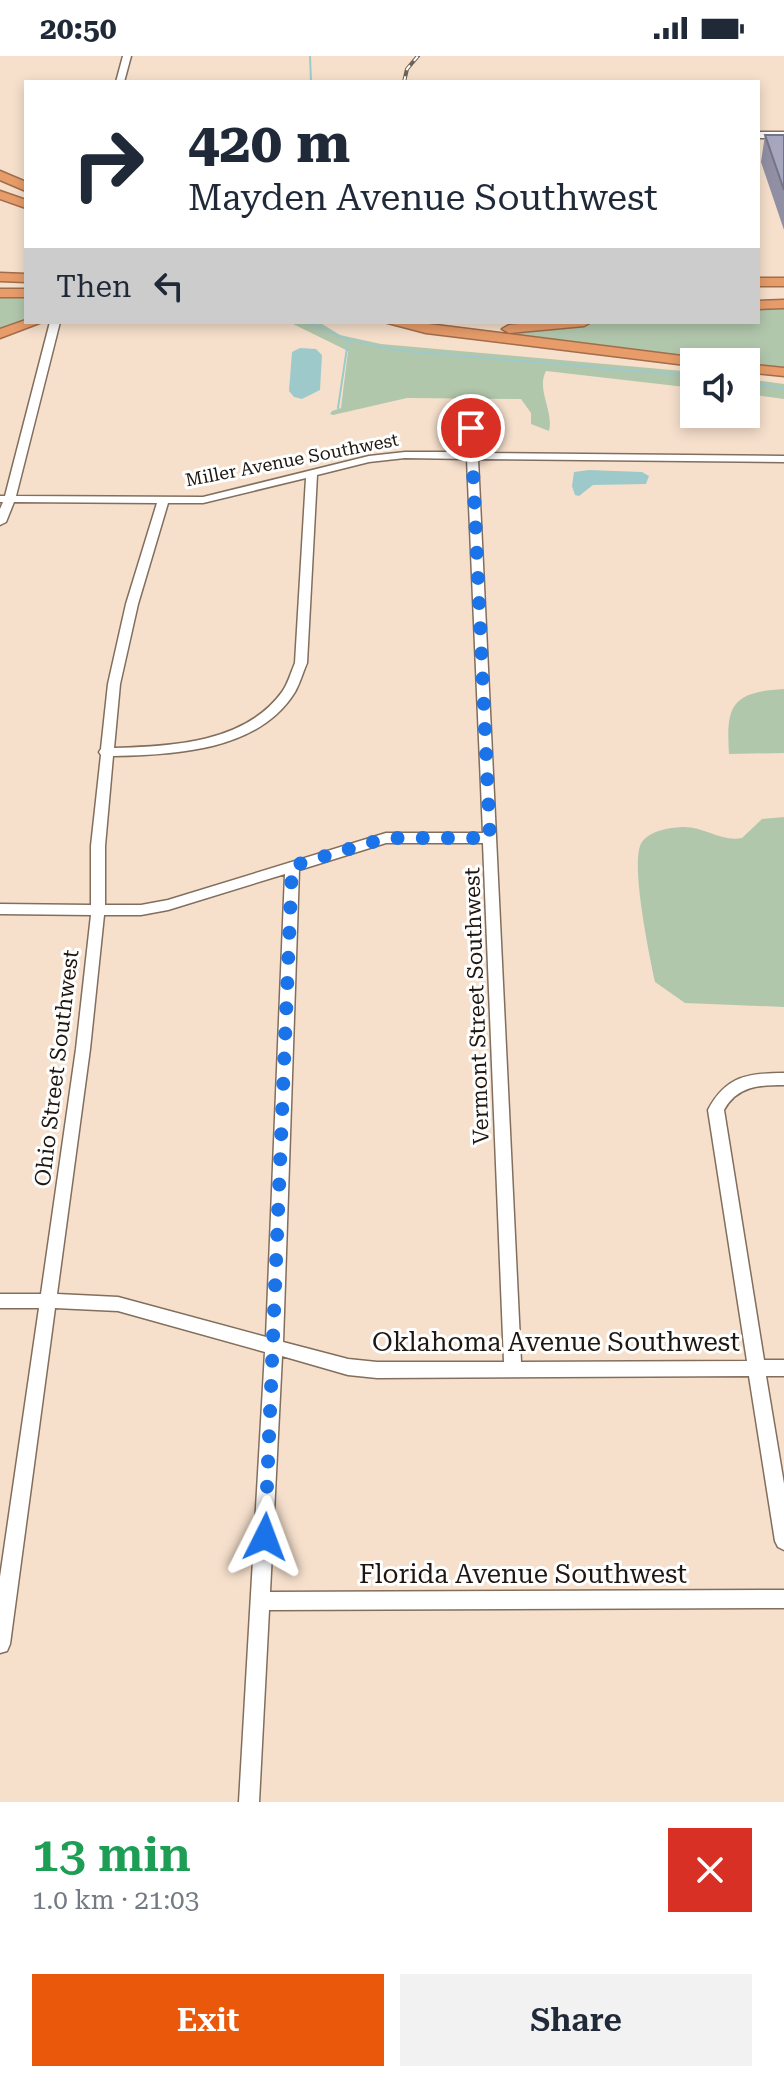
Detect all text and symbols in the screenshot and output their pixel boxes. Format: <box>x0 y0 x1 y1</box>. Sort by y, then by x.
text: 20:50 <box>40 11 117 46</box>
text: 420 m <box>188 110 350 176</box>
icon: right <box>56 112 160 216</box>
text: Mayden Avenue Southwest <box>188 177 658 219</box>
icon: left <box>147 264 191 308</box>
text: Then <box>56 269 131 304</box>
map controls <box>680 348 760 428</box>
button: sound <box>680 348 760 428</box>
pin <box>437 394 505 462</box>
icon: arrive <box>449 406 493 450</box>
street label: Miller Avenue Southwest <box>184 428 400 490</box>
street label: Vermont Street Southwest <box>459 867 494 1145</box>
street label: Ohio Street Southwest <box>30 948 83 1188</box>
street label: Oklahoma Avenue Southwest <box>372 1327 740 1357</box>
position arrow <box>223 1495 307 1579</box>
street label: Florida Avenue Southwest <box>359 1559 687 1589</box>
text: 13 min <box>32 1827 191 1883</box>
button: close <box>668 1828 752 1912</box>
text: 1.0 km · 21:03 <box>32 1885 199 1915</box>
button: Exit <box>32 1974 384 2066</box>
button: Share <box>400 1974 752 2066</box>

